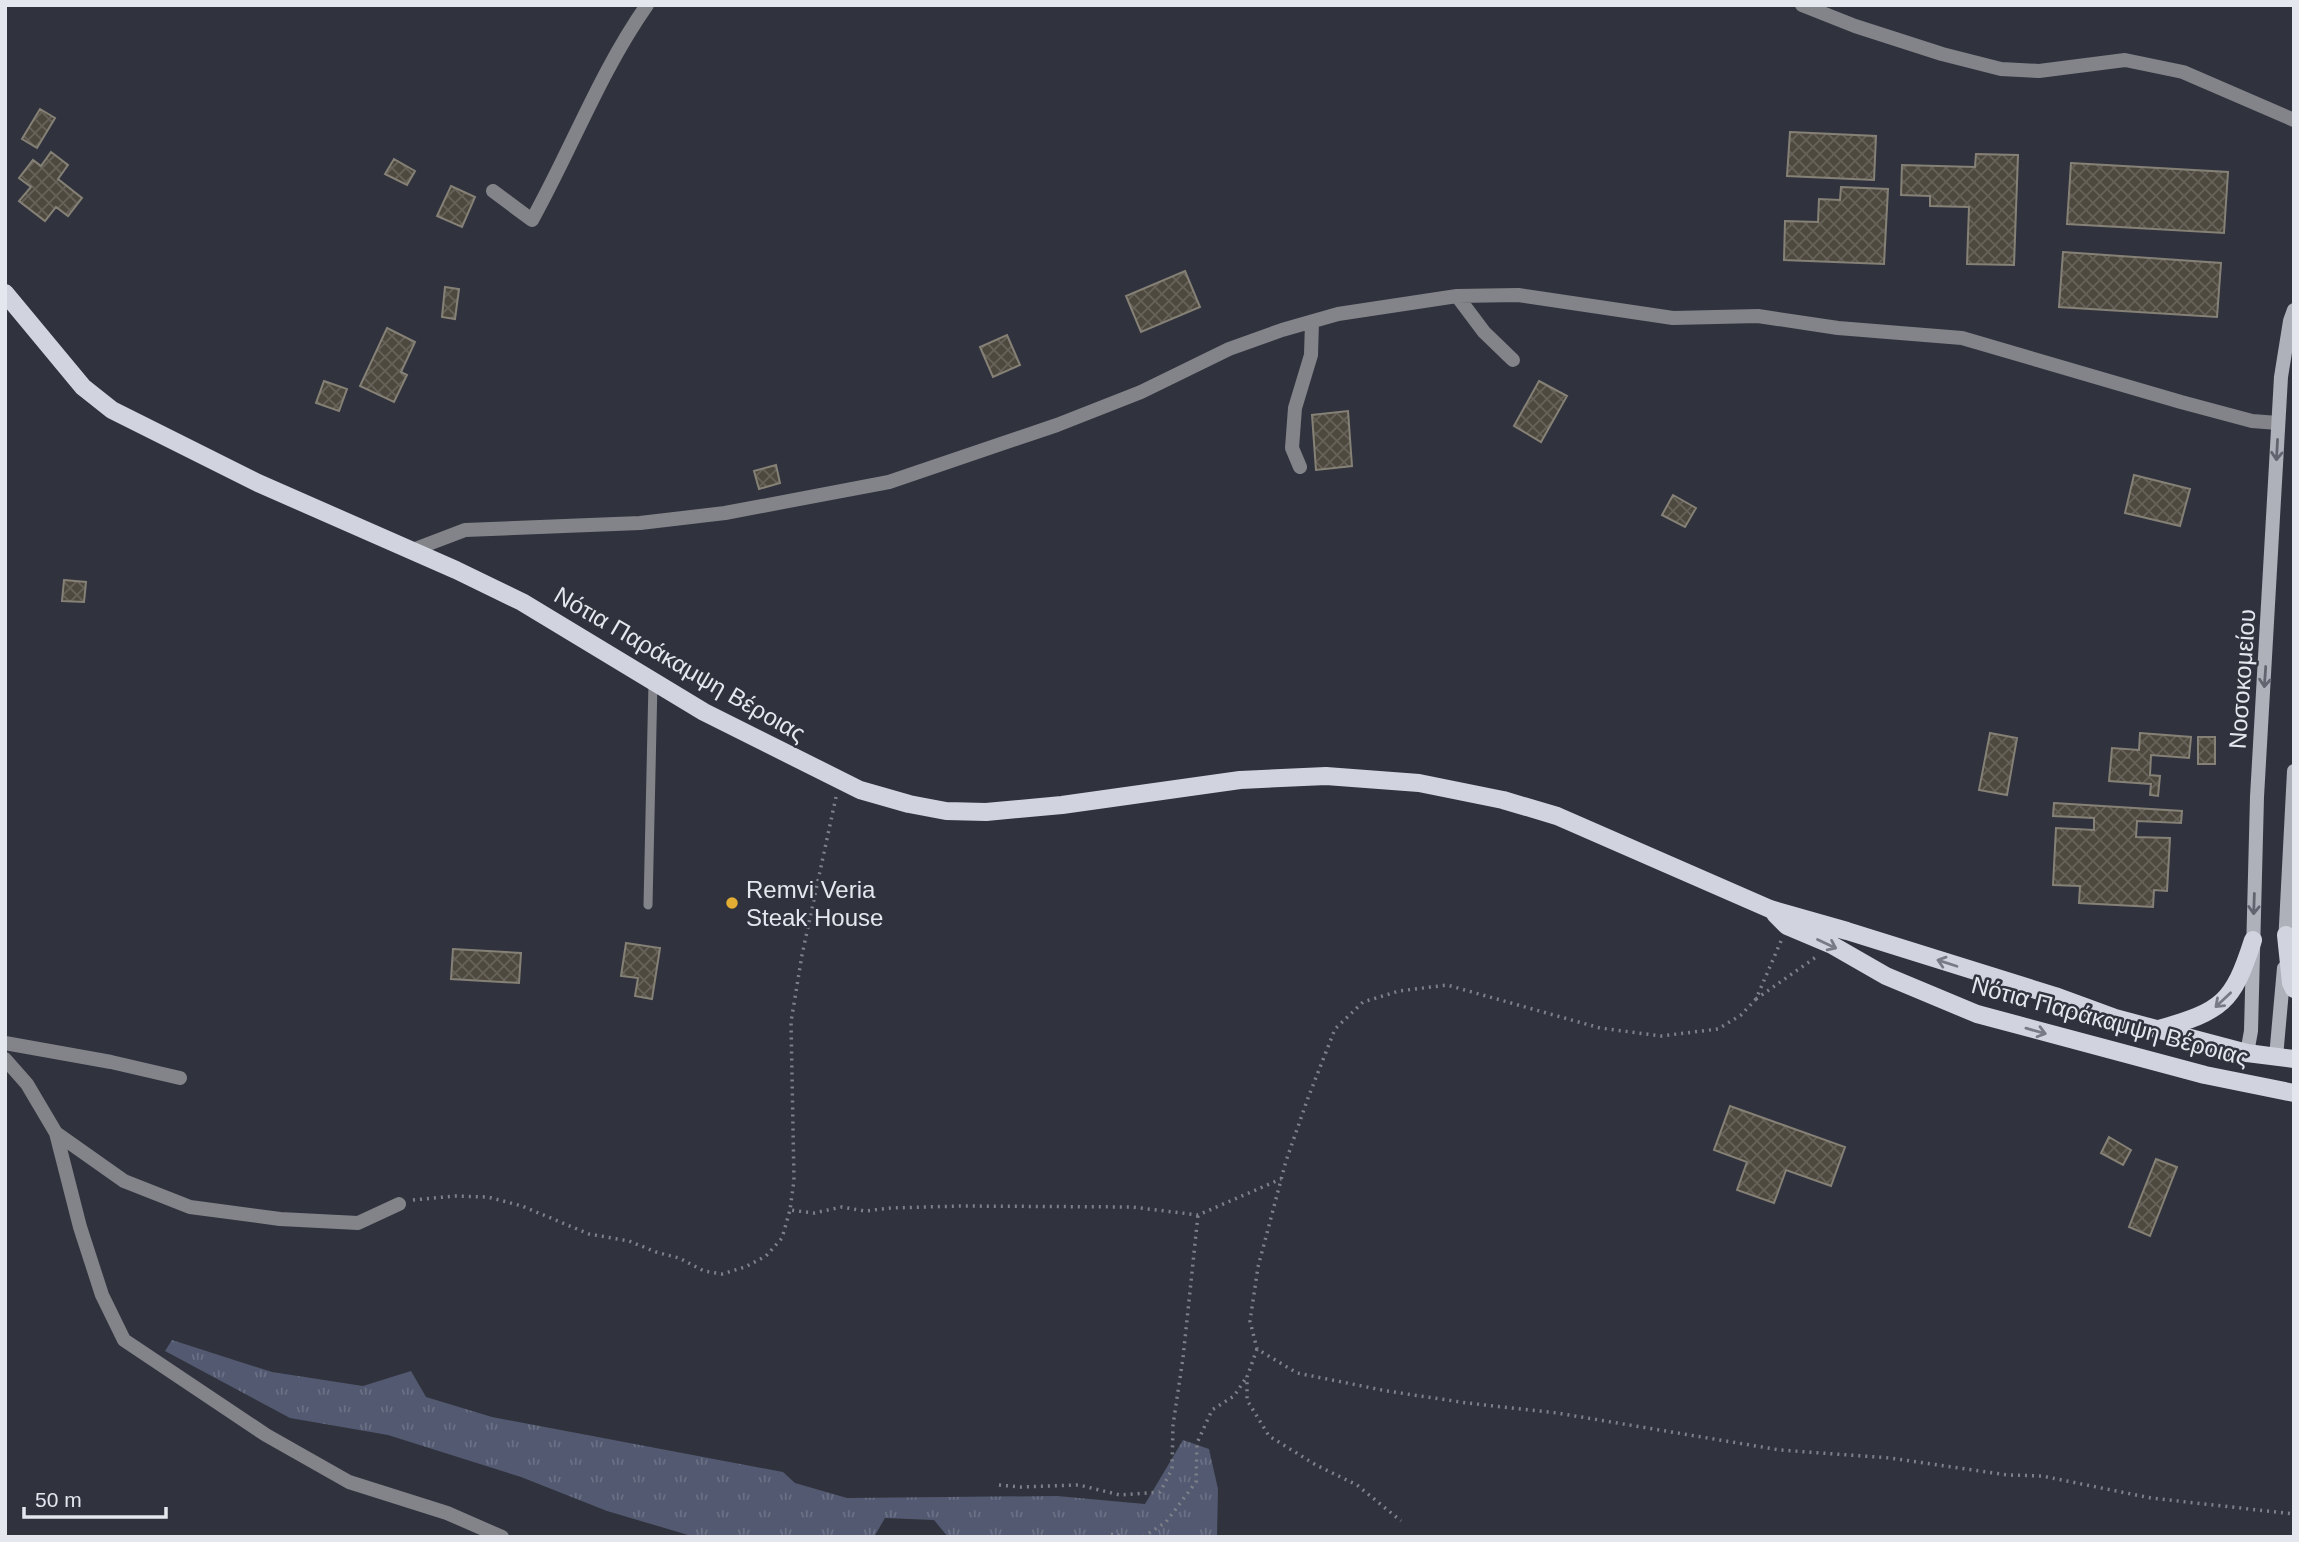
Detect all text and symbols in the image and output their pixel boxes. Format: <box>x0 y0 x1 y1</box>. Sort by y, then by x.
one-way arrow <box>2270 438 2283 461</box>
street label: Νότια Παράκαμψη Βέροιας <box>550 581 810 747</box>
street label: Νοσοκομείου <box>2224 608 2260 750</box>
one-way arrow <box>2258 665 2271 688</box>
place label: Remvi Veria Steak House <box>746 876 883 931</box>
one-way arrow <box>2247 893 2260 916</box>
marker: Remvi Veria Steak House <box>724 895 740 911</box>
one-way arrow <box>1816 937 1837 951</box>
one-way arrow <box>1937 955 1959 968</box>
street label: Νότια Παράκαμψη Βέροιας <box>1969 971 2251 1071</box>
one-way arrow <box>2214 992 2232 1008</box>
one-way arrow <box>2025 1026 2047 1039</box>
scale bar <box>24 1476 166 1520</box>
text: 50 m <box>35 1488 82 1511</box>

